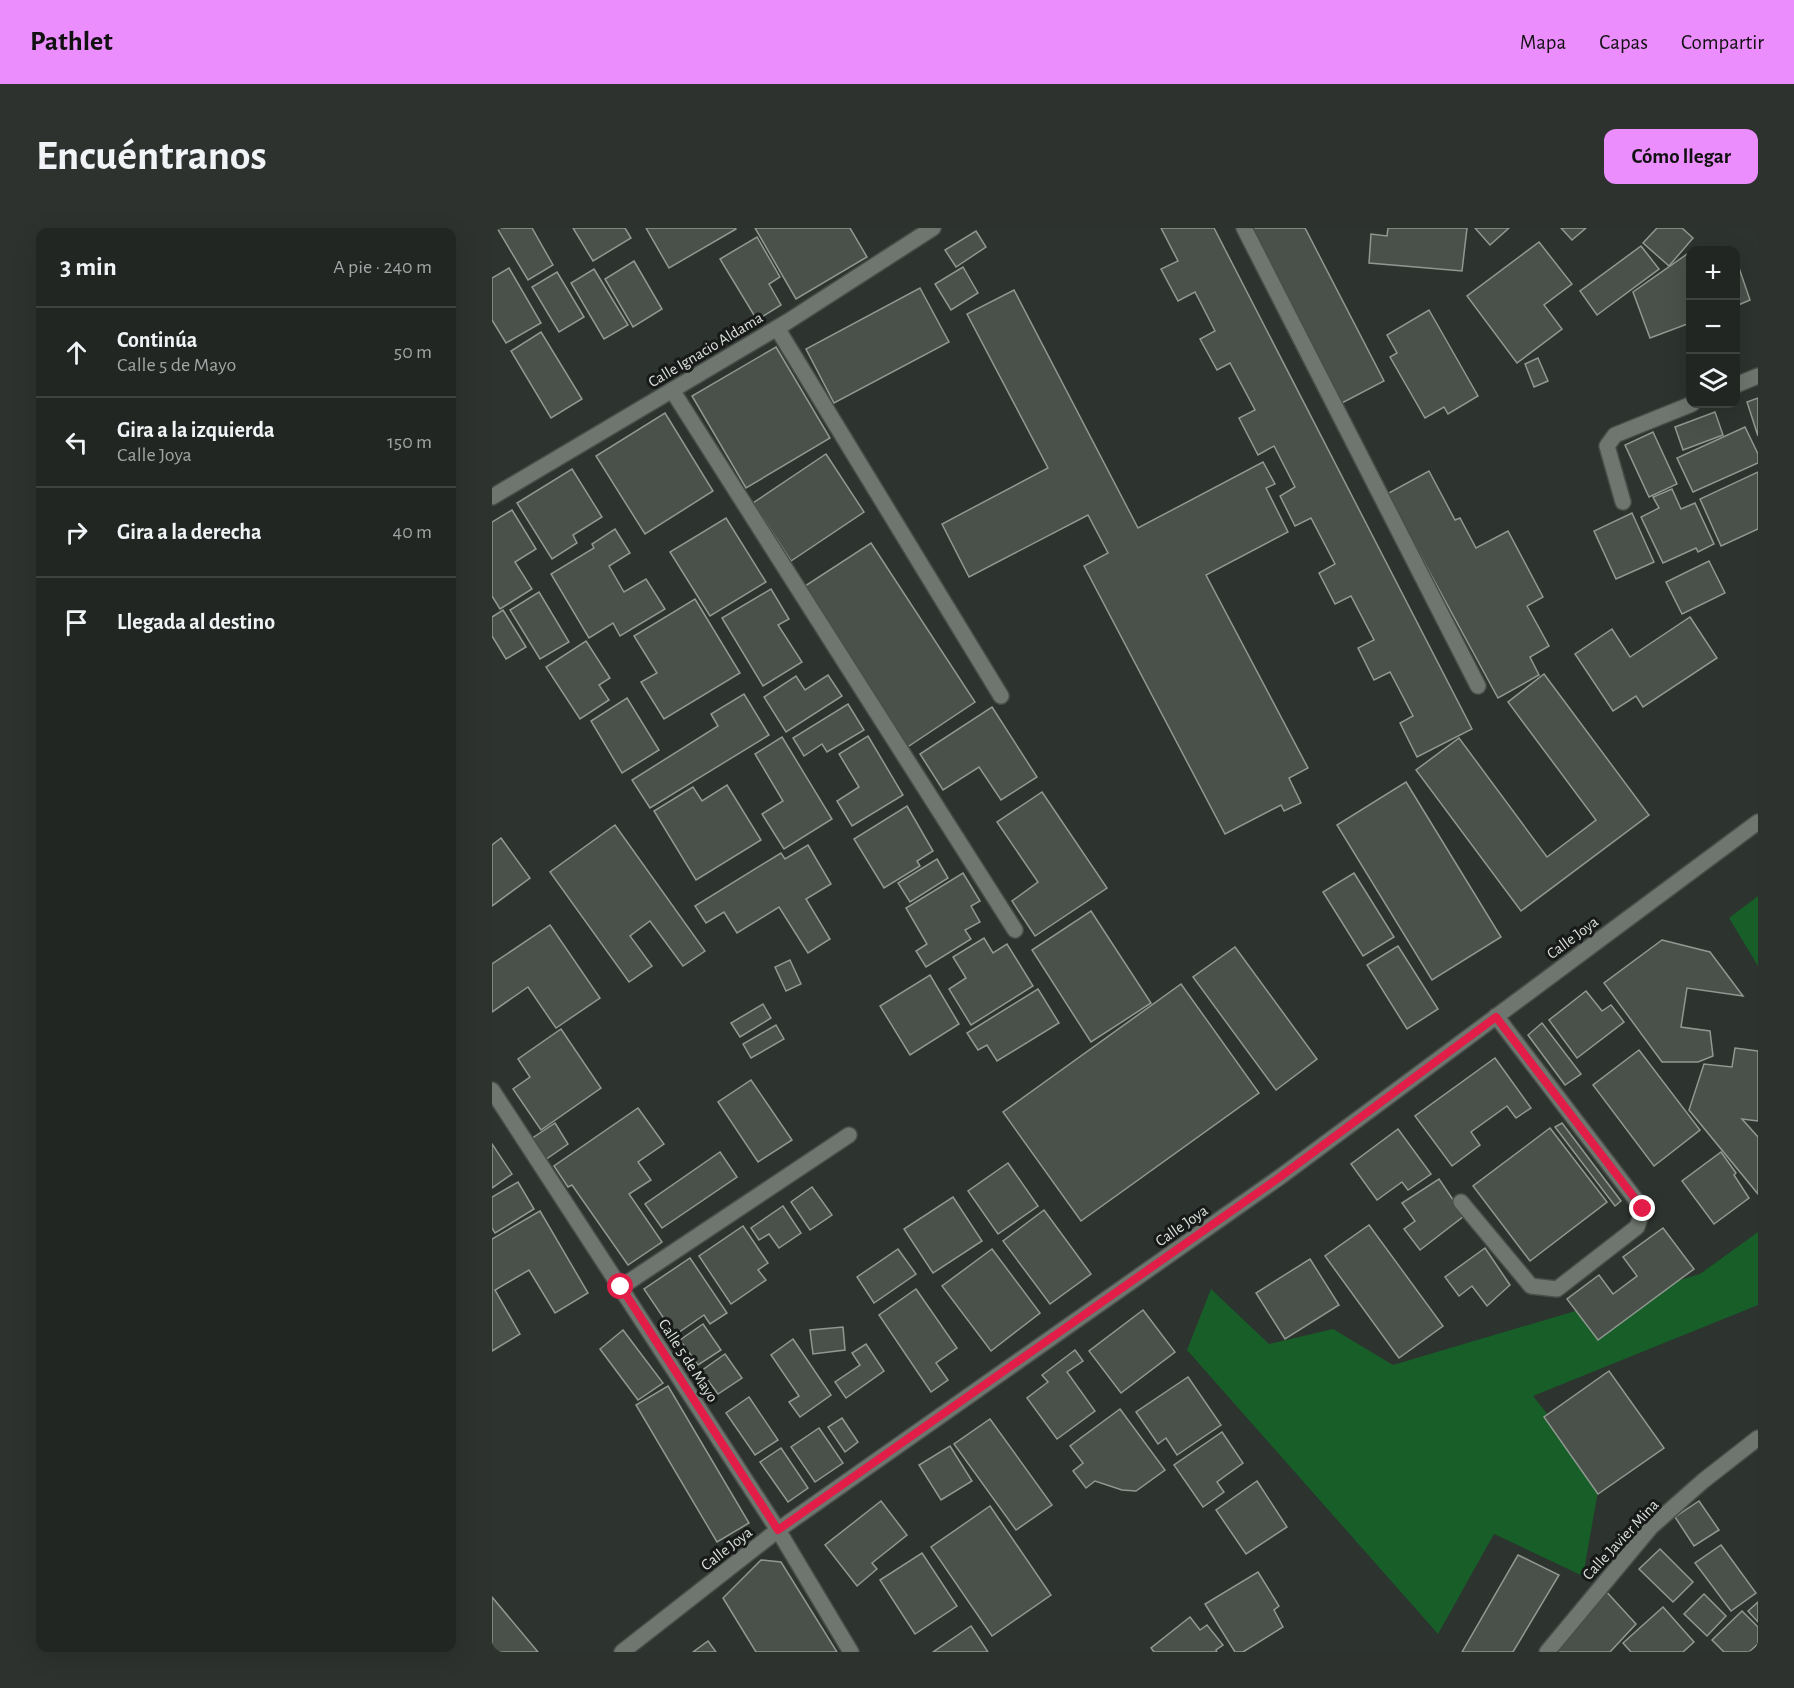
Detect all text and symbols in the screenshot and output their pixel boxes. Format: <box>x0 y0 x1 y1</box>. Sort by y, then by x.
text: Pathlet <box>30 28 113 56</box>
text: Mapa <box>1520 32 1566 53</box>
text: Capas <box>1599 32 1648 53</box>
text: Compartir <box>1681 32 1764 53</box>
button: Cómo llegar <box>1604 129 1758 184</box>
text: Encuéntranos <box>36 135 267 177</box>
map controls <box>1686 246 1740 408</box>
button: + <box>1686 246 1740 300</box>
text: 3 min <box>60 254 117 280</box>
text: A pie · 240 m <box>333 257 432 277</box>
button: − <box>1686 300 1740 354</box>
street label: Calle Ignacio Aldama <box>646 309 766 390</box>
text: Continúa <box>117 329 197 351</box>
icon: ahead <box>60 336 93 369</box>
text: 50 m <box>394 342 432 362</box>
button: layers <box>1686 354 1740 408</box>
text: Calle 5 de Mayo <box>117 355 236 375</box>
text: Gira a la izquierda <box>117 419 275 441</box>
icon: left <box>60 426 93 459</box>
text: 150 m <box>387 432 432 452</box>
text: Calle Joya <box>117 445 192 465</box>
icon: right <box>60 516 93 549</box>
text: Gira a la derecha <box>117 521 262 543</box>
text: 40 m <box>393 522 432 542</box>
icon: arrive <box>60 606 93 639</box>
text: Llegada al destino <box>117 611 275 633</box>
street label: Calle Joya <box>1544 913 1602 963</box>
route end <box>1629 1195 1655 1221</box>
street label: Calle Joya <box>1152 1202 1211 1250</box>
route start <box>607 1273 633 1299</box>
street label: Calle 5 de Mayo <box>655 1316 721 1406</box>
street label: Calle Javier Mina <box>1580 1496 1662 1583</box>
street label: Calle Joya <box>698 1524 756 1574</box>

